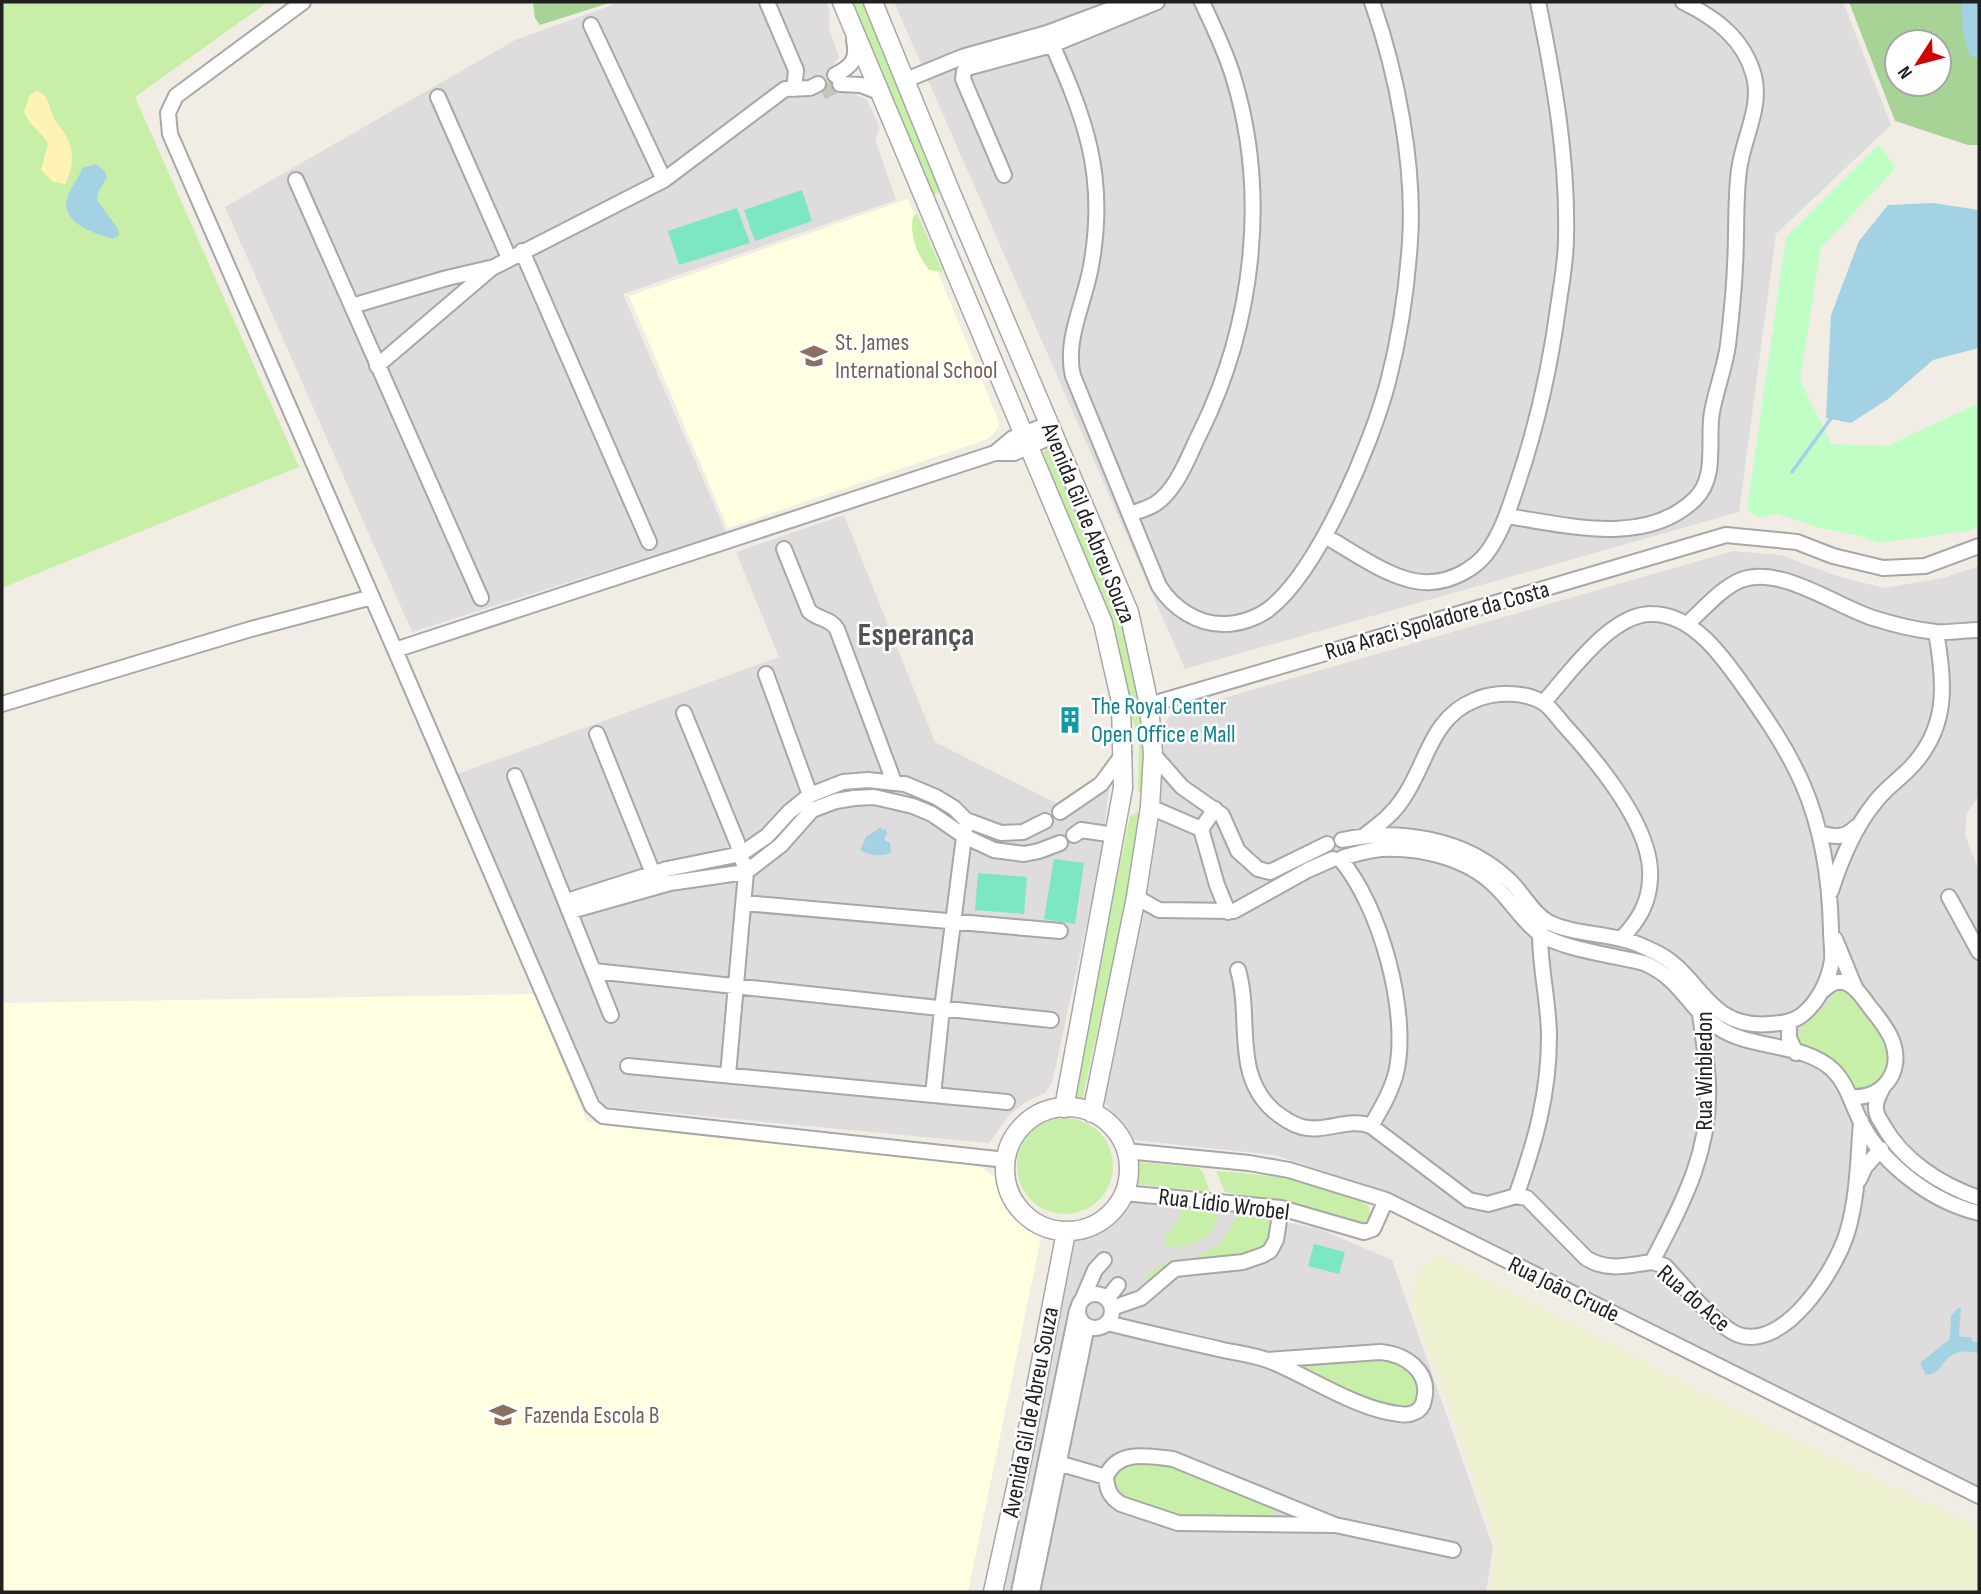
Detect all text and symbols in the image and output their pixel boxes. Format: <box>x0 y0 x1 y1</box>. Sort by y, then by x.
north arrow <box>1883 28 1953 98</box>
text: N <box>1893 61 1918 83</box>
place label: St. James International School <box>835 328 998 385</box>
school or university icon: St. James International School <box>799 341 829 371</box>
street label: Avenida Gil de Abreu Souza <box>1035 418 1142 628</box>
street label: Rua Araci Spoladore da Costa <box>1322 575 1553 666</box>
district label: Esperança <box>858 616 974 655</box>
place label: The Royal Center Open Office e Mall <box>1091 692 1235 749</box>
building icon: The Royal Center Open Office e Mall <box>1055 705 1085 735</box>
street label: Rua Winbledon <box>1690 1012 1719 1130</box>
street label: Rua Lídio Wrobel <box>1157 1182 1291 1227</box>
street label: Rua João Crude <box>1503 1250 1624 1329</box>
street label: Rua do Ace <box>1651 1259 1736 1338</box>
street label: Avenida Gil de Abreu Souza <box>996 1305 1065 1521</box>
school or university icon: Fazenda Escola B <box>488 1400 518 1430</box>
place label: Fazenda Escola B <box>524 1401 659 1430</box>

